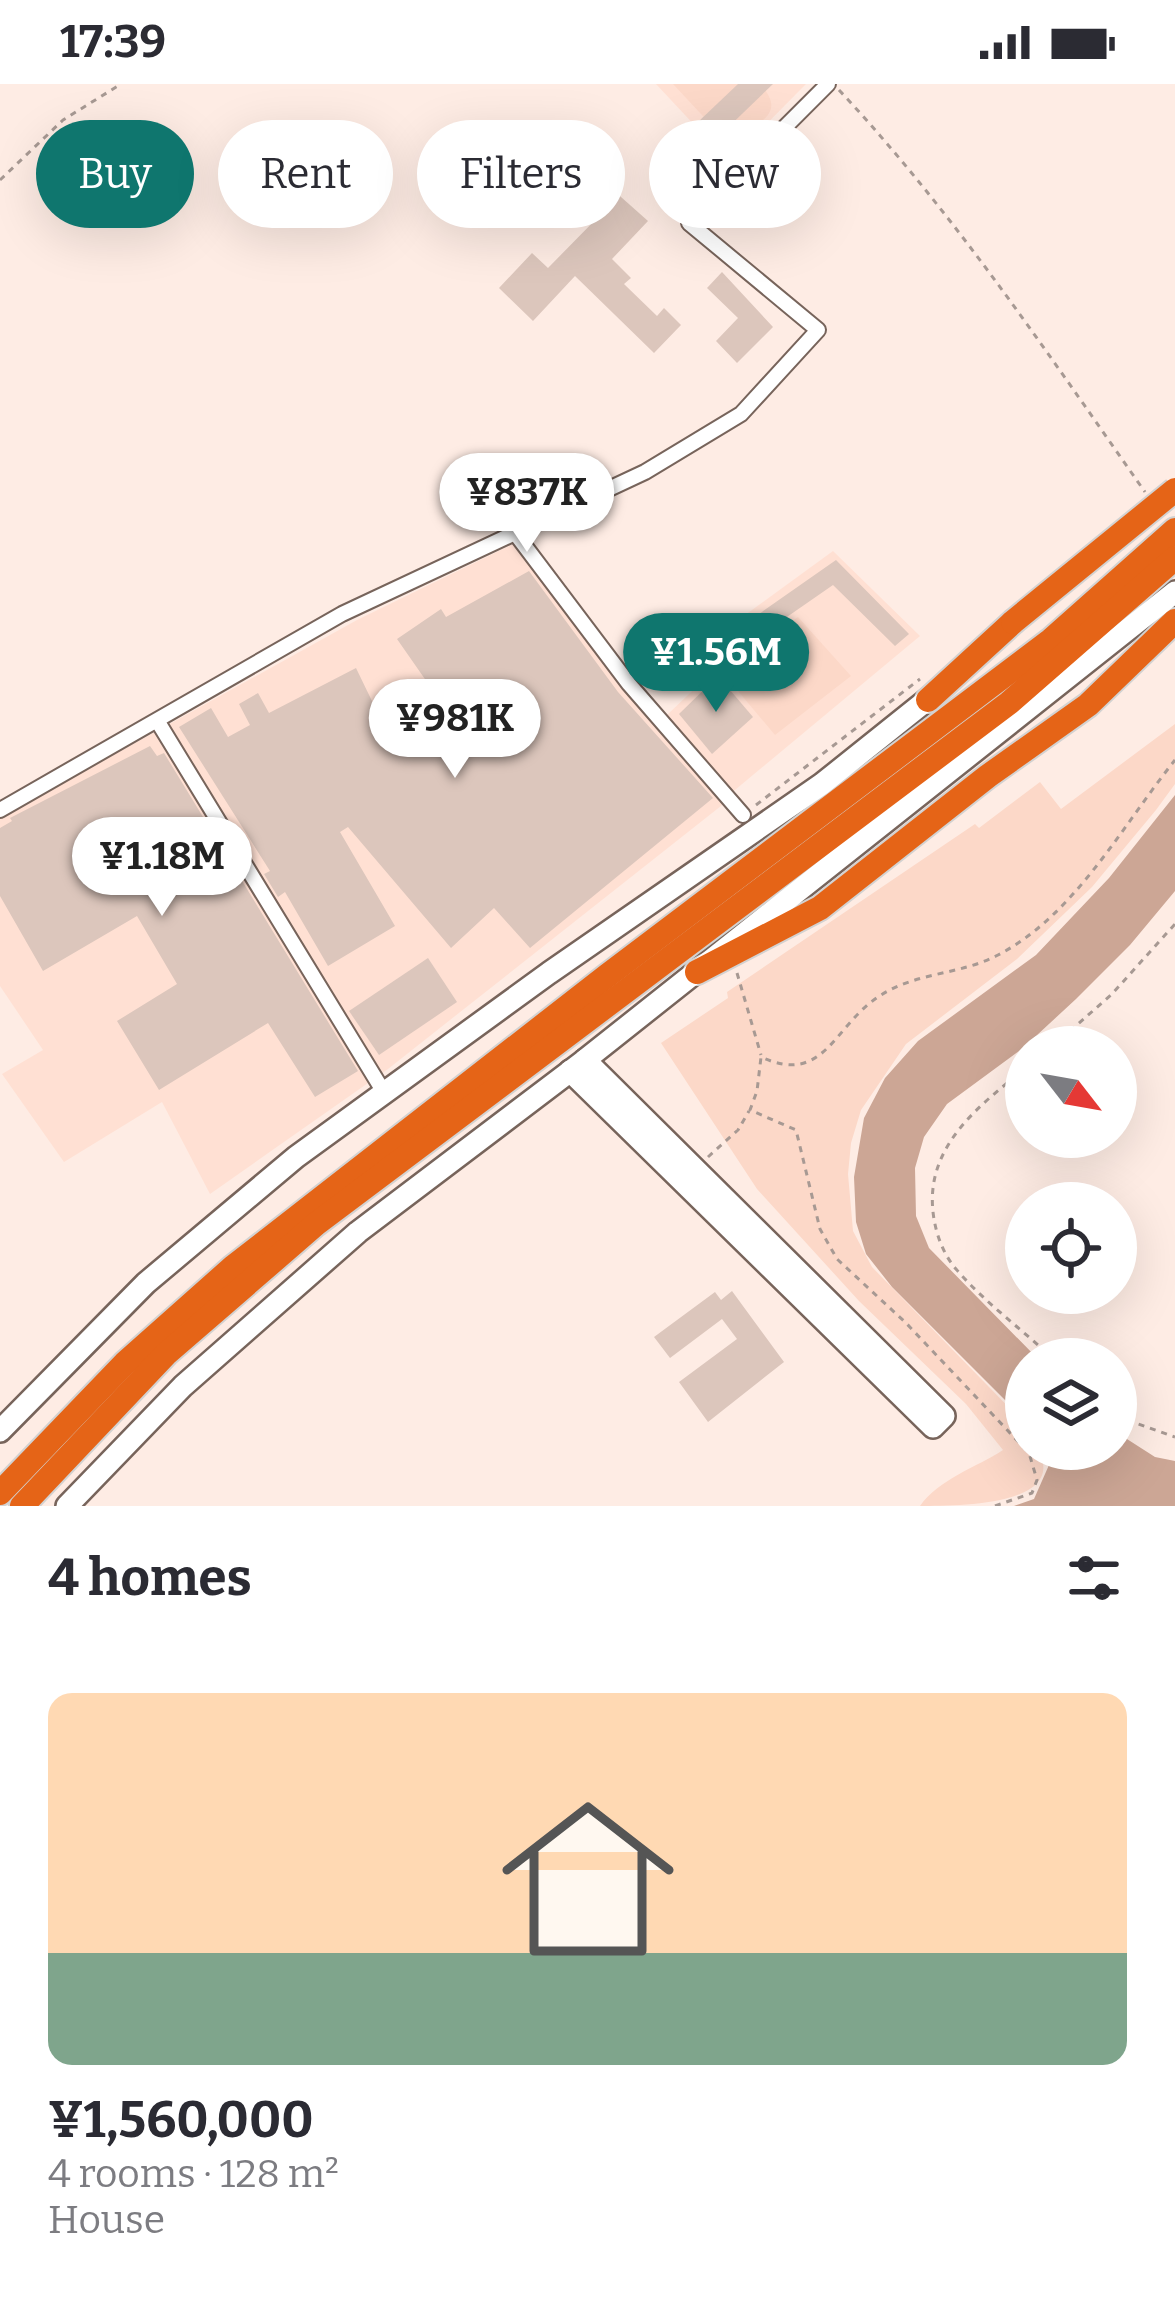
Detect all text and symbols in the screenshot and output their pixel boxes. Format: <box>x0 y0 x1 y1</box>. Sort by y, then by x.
text: 17:39 <box>60 15 166 69</box>
chip: Buy <box>36 120 194 228</box>
chip: Rent <box>218 120 393 228</box>
chip: Filters <box>417 120 625 228</box>
chip: New <box>649 120 821 228</box>
pin: ¥837K <box>443 453 611 555</box>
text: ¥837K <box>466 469 588 515</box>
pin: ¥1.56M <box>618 613 814 715</box>
text: ¥1.56M <box>650 629 782 675</box>
pin: ¥981K <box>371 679 539 781</box>
text: ¥981K <box>396 695 514 741</box>
pin: ¥1.18M <box>64 817 260 919</box>
text: ¥1.18M <box>99 833 225 879</box>
north arrow <box>1005 1026 1137 1158</box>
map controls <box>1005 1026 1137 1470</box>
button: locate <box>1005 1182 1137 1314</box>
button: layers <box>1005 1338 1137 1470</box>
icon: filters <box>1061 1545 1127 1611</box>
text: 4 homes <box>48 1547 252 1609</box>
icon: home <box>480 1771 696 1987</box>
text: ¥1,560,000 <box>48 2089 314 2151</box>
text: 4 rooms · 128 m² <box>48 2151 339 2197</box>
text: House <box>48 2197 165 2243</box>

